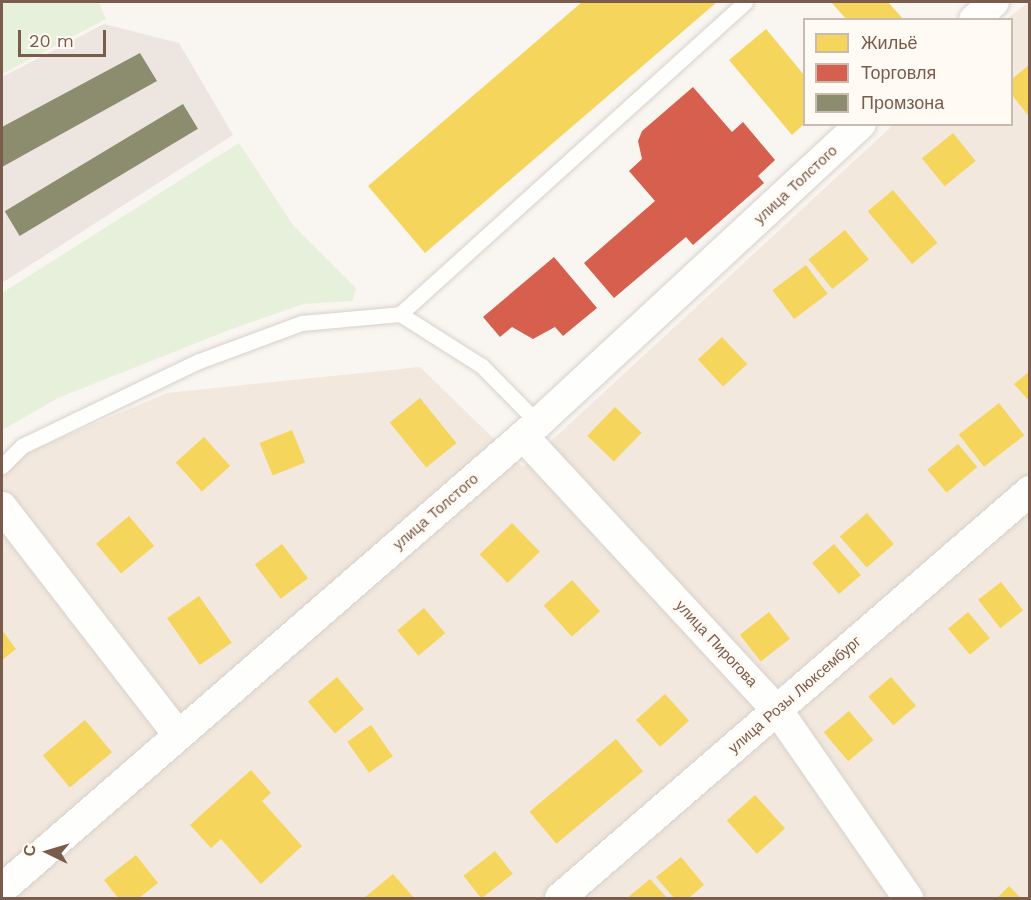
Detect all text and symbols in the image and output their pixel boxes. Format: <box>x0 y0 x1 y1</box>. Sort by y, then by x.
scale bar <box>21 18 110 56</box>
legend <box>803 18 1013 126</box>
text: 20 m <box>29 30 74 51</box>
text: Жильё <box>861 32 918 53</box>
text: Торговля <box>861 62 936 83</box>
text: Промзона <box>861 92 944 113</box>
street label: улица Толстого <box>751 142 841 228</box>
street label: улица Толстого <box>390 470 482 554</box>
street label: улица Пирогова <box>671 597 761 691</box>
street label: улица Розы Люксембург <box>725 632 865 758</box>
north arrow <box>18 822 78 882</box>
text: С <box>20 844 40 857</box>

